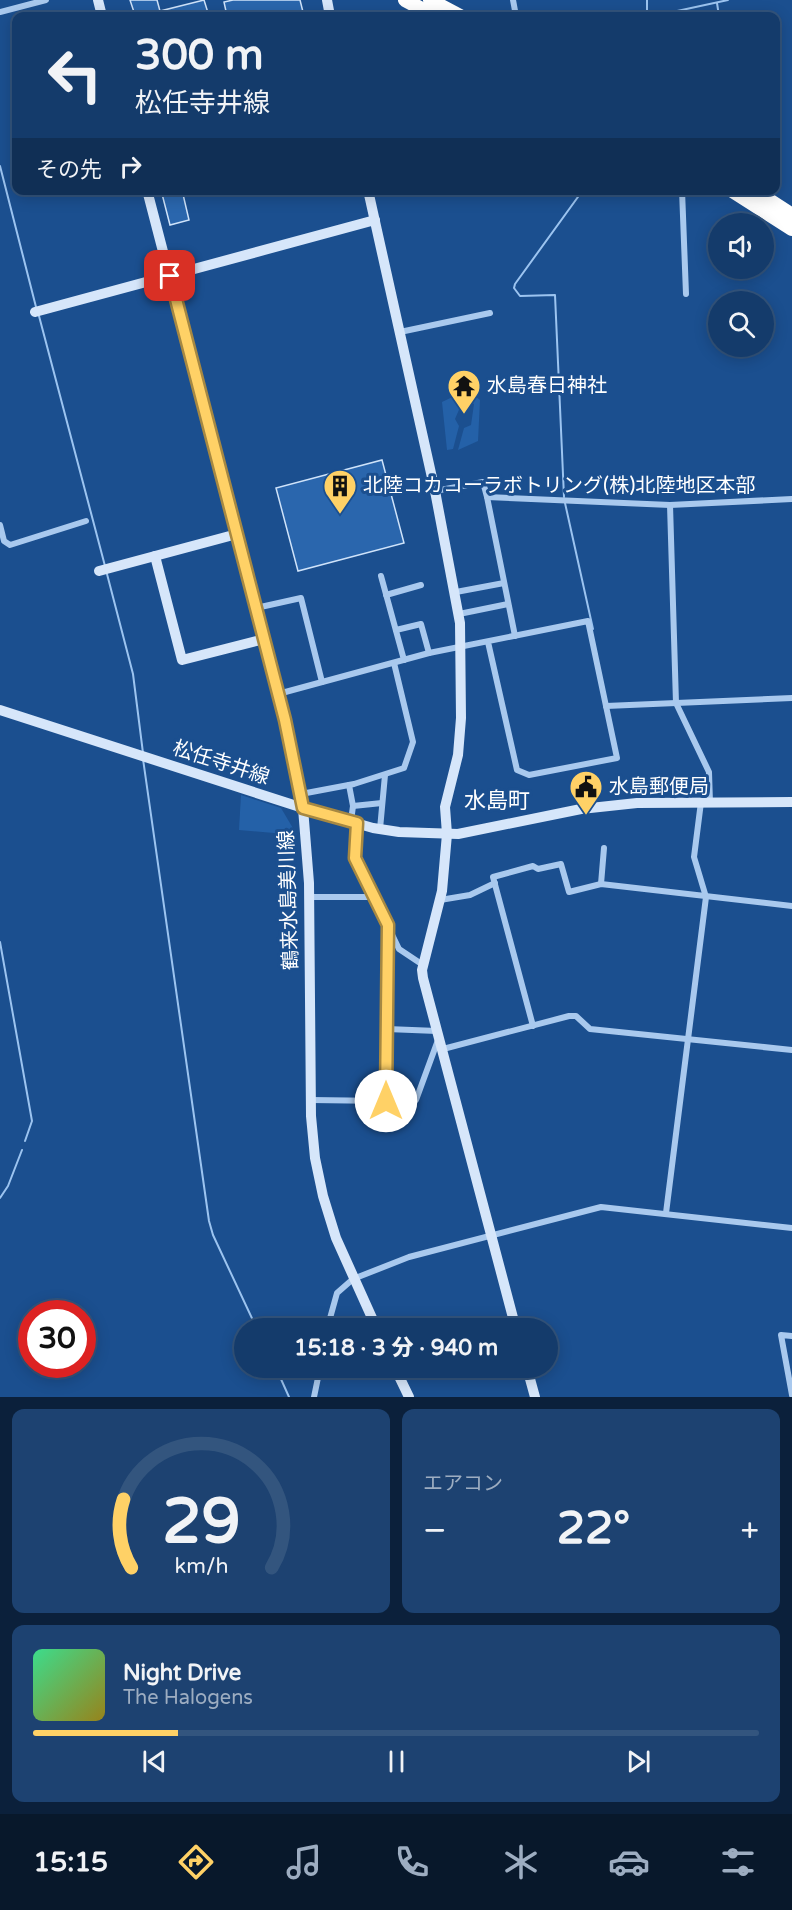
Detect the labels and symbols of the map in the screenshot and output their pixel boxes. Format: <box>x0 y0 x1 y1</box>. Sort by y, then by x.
pin <box>144 250 195 301</box>
temple icon: 水島春日神社 <box>446 368 482 415</box>
place label: 水島春日神社 <box>487 374 607 398</box>
building icon: 北陸コカコーラボトリング(株)北陸地区本部 <box>322 468 358 515</box>
place label: 北陸コカコーラボトリング(株)北陸地区本部 <box>363 474 755 498</box>
street label: 松任寺井線 <box>170 736 272 790</box>
public building icon: 水島郵便局 <box>568 769 604 816</box>
place label: 水島郵便局 <box>609 775 709 799</box>
district label: 水島町 <box>464 788 530 814</box>
street label: 鶴来水島美川線 <box>275 830 303 970</box>
position arrow <box>354 1069 418 1133</box>
speed limit sign: 30 <box>18 1300 96 1378</box>

